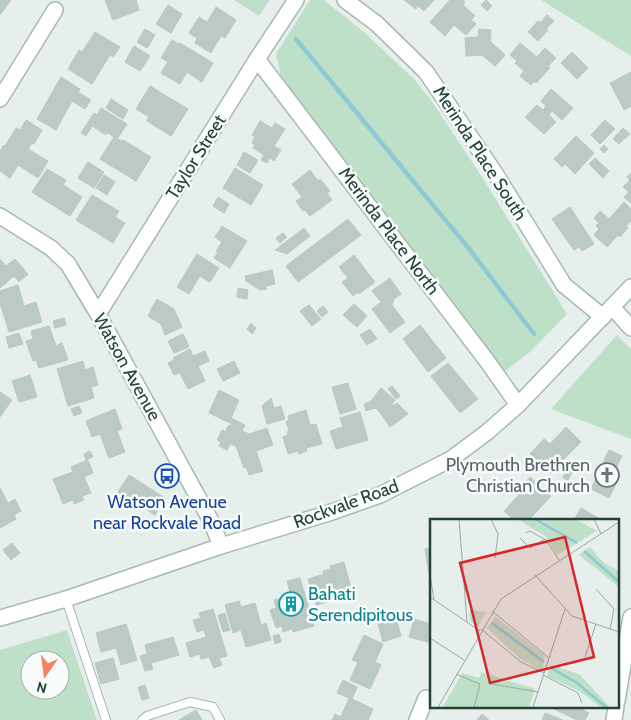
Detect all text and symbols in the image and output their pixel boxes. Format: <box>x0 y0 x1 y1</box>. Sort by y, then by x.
street label: Merinda Place South <box>428 82 532 224</box>
street label: Taylor Street <box>161 110 231 204</box>
street label: Merinda Place North <box>334 163 444 299</box>
street label: Watson Avenue <box>88 309 166 425</box>
place label: Plymouth Brethren Christian Church <box>446 454 590 497</box>
church icon: Plymouth Brethren Christian Church <box>594 462 620 488</box>
bus stop icon: Watson Avenue near Rockvale Road <box>154 463 180 489</box>
street label: Rockvale Road <box>290 475 402 533</box>
place label: Watson Avenue near Rockvale Road <box>93 491 241 534</box>
inset map <box>430 519 618 708</box>
place label: Bahati Serendipitous <box>308 583 413 626</box>
building icon: Bahati Serendipitous <box>278 591 304 617</box>
north arrow <box>20 650 70 700</box>
text: N <box>35 678 49 698</box>

